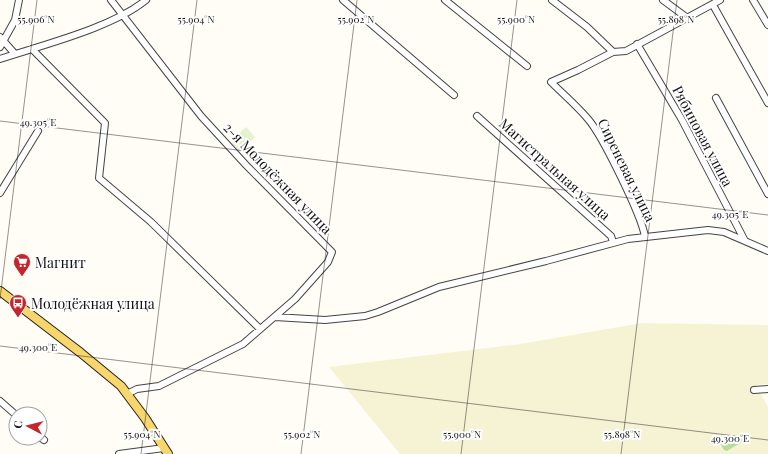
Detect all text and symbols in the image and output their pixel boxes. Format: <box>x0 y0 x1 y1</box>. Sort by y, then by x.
text: 55.906°N <box>17 12 55 26</box>
text: 55.904°N <box>178 12 214 26</box>
text: 55.902°N <box>338 12 374 26</box>
text: 55.900°N <box>497 12 535 26</box>
text: 55.898°N <box>658 12 694 26</box>
street label: Рябиновая улица <box>668 82 738 190</box>
street label: Магистральная улица <box>495 114 615 224</box>
text: 49.305°E <box>20 115 56 129</box>
street label: Сиреневая улица <box>594 115 660 225</box>
street label: 2-я Молодёжная улица <box>220 118 336 238</box>
text: 49.305°E <box>712 207 748 221</box>
supermarket icon: Магнит <box>12 252 32 277</box>
place label: Магнит <box>35 253 86 272</box>
bus stop icon: Молодёжная улица <box>8 293 28 318</box>
place label: Молодёжная улица <box>31 294 155 313</box>
text: 49.300°E <box>19 340 57 354</box>
north arrow <box>8 406 48 446</box>
text: С <box>10 420 26 429</box>
text: 55.904°N <box>124 427 160 441</box>
text: 55.902°N <box>284 427 320 441</box>
text: 55.900°N <box>443 427 481 441</box>
text: 55.898°N <box>604 427 640 441</box>
text: 49.300°E <box>711 431 749 445</box>

